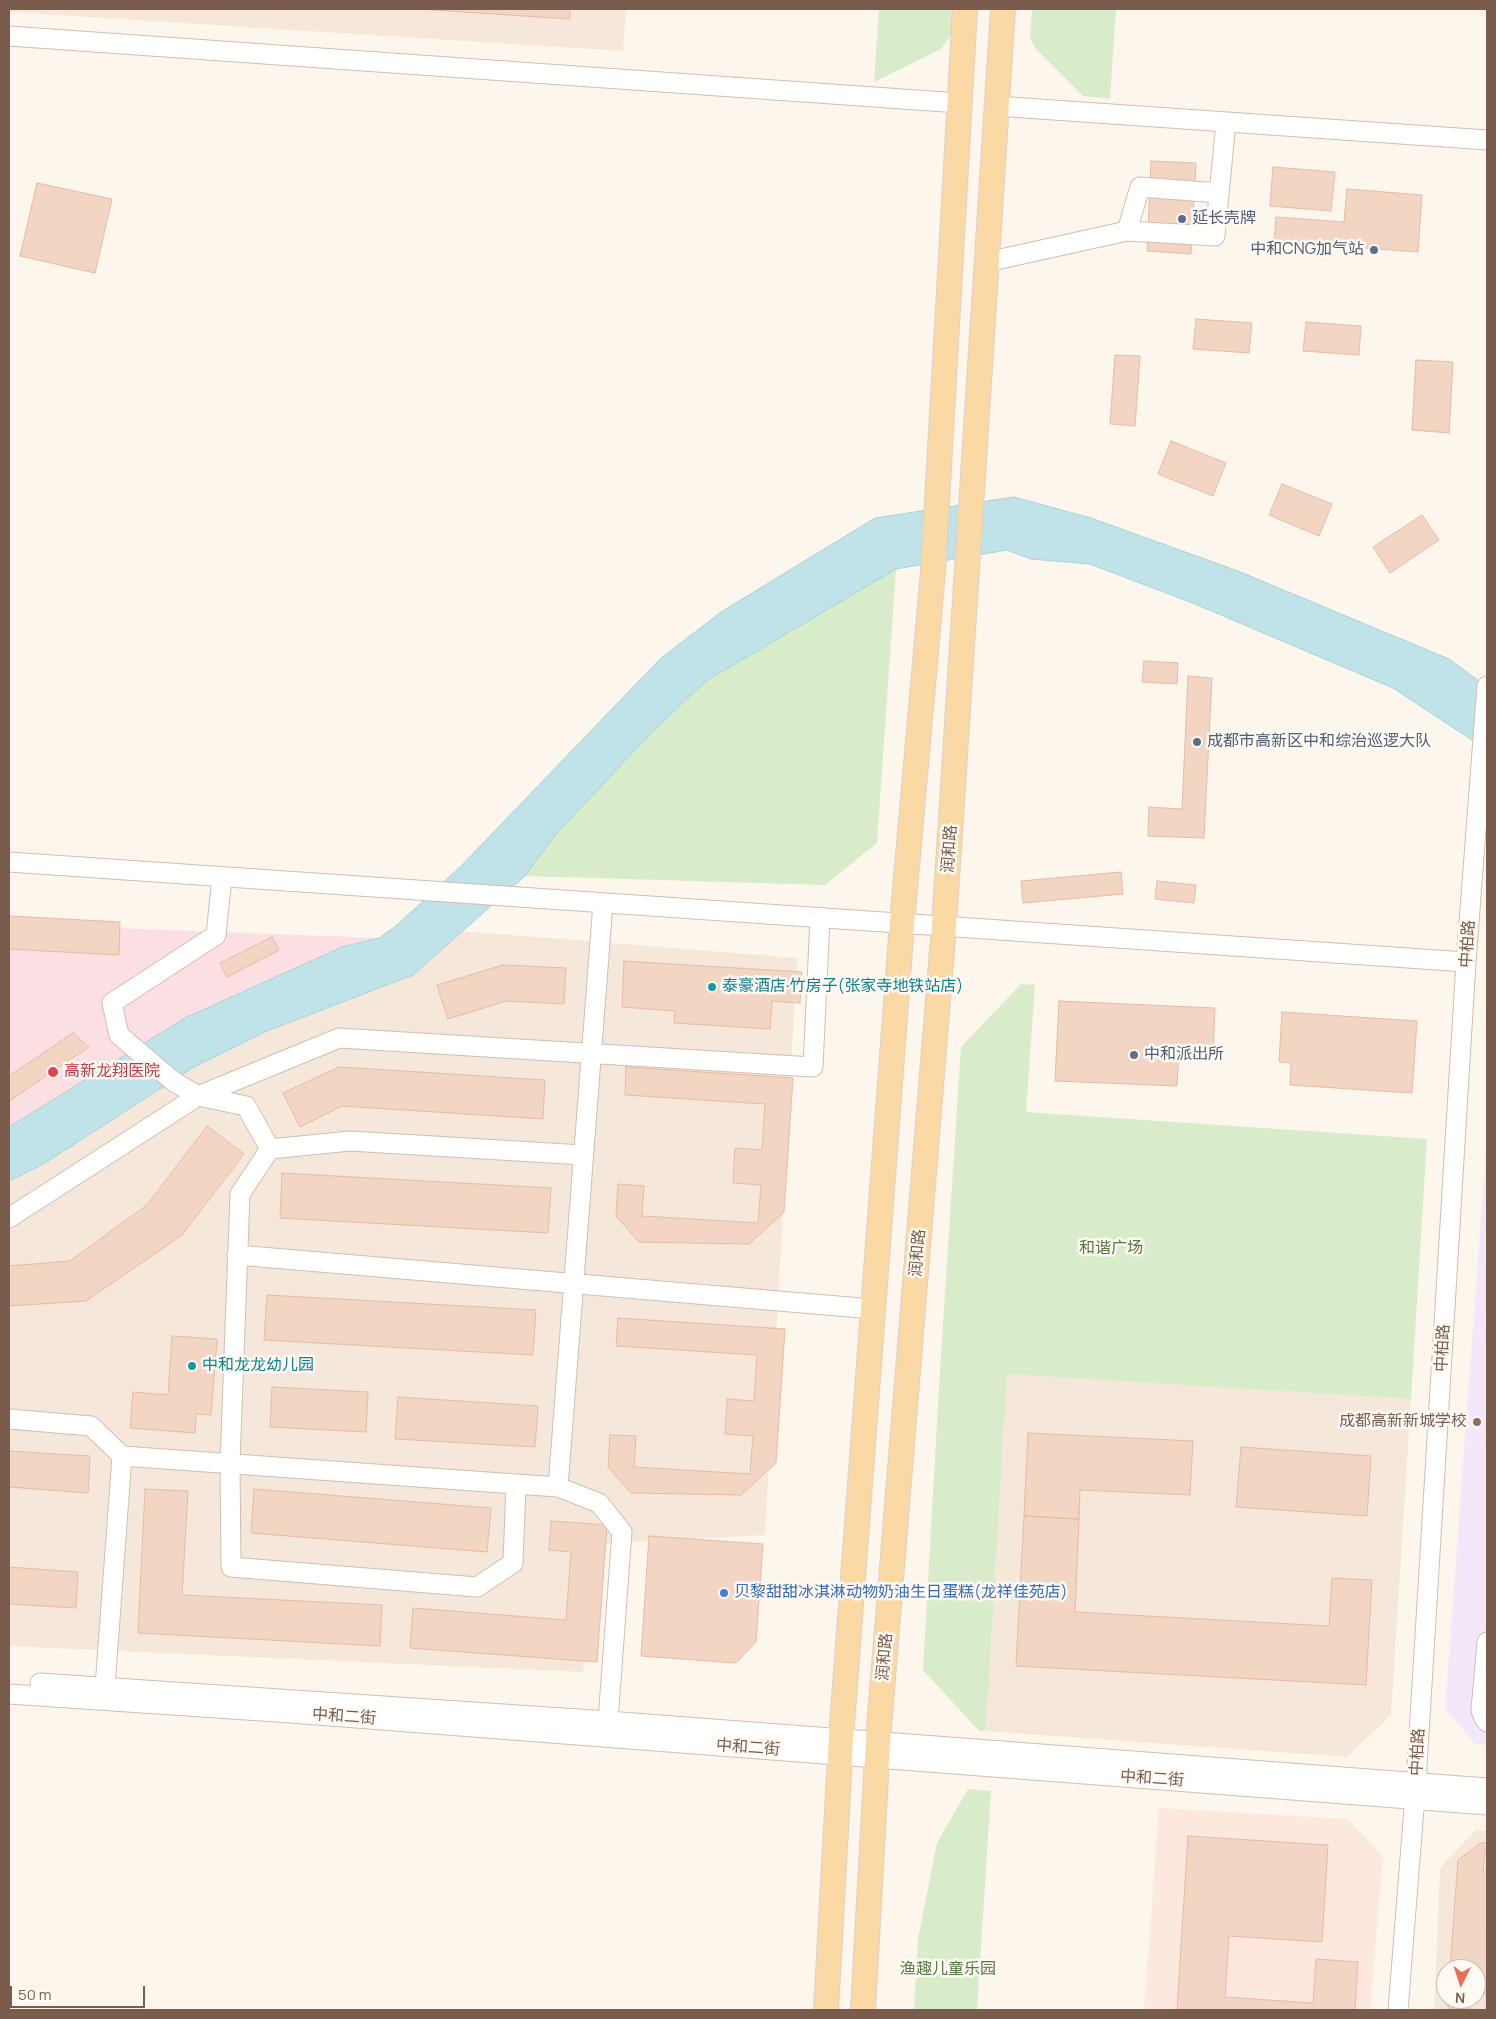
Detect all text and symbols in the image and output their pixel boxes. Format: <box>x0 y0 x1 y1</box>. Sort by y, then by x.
place label: 延长壳牌 <box>1192 209 1256 229</box>
marker: 延长壳牌 <box>1176 213 1188 225</box>
place label: 中和CNG加气站 <box>1250 240 1364 260</box>
marker: 中和CNG加气站 <box>1368 244 1380 256</box>
place label: 成都市高新区中和综治巡逻大队 <box>1207 732 1431 752</box>
marker: 成都市高新区中和综治巡逻大队 <box>1191 736 1203 748</box>
street label: 润和路 <box>939 824 961 874</box>
street label: 中柏路 <box>1457 919 1479 969</box>
place label: 泰豪酒店·竹房子(张家寺地铁站店) <box>722 977 963 997</box>
marker: 泰豪酒店·竹房子(张家寺地铁站店) <box>706 981 718 993</box>
place label: 中和派出所 <box>1144 1045 1224 1065</box>
marker: 中和派出所 <box>1128 1049 1140 1061</box>
place label: 高新龙翔医院 <box>64 1062 160 1082</box>
marker: 高新龙翔医院 <box>46 1065 60 1079</box>
street label: 润和路 <box>906 1228 930 1278</box>
park label: 和谐广场 <box>1079 1239 1143 1259</box>
street label: 中柏路 <box>1432 1324 1454 1372</box>
place label: 中和龙龙幼儿园 <box>202 1356 314 1376</box>
marker: 中和龙龙幼儿园 <box>186 1360 198 1372</box>
place label: 成都高新新城学校 <box>1339 1412 1467 1432</box>
marker: 成都高新新城学校 <box>1471 1416 1483 1428</box>
place label: 贝黎甜甜冰淇淋动物奶油生日蛋糕(龙祥佳苑店) <box>734 1583 1068 1603</box>
marker: 贝黎甜甜冰淇淋动物奶油生日蛋糕(龙祥佳苑店) <box>718 1587 730 1599</box>
street label: 润和路 <box>873 1632 897 1682</box>
street label: 中和二街 <box>311 1705 377 1729</box>
street label: 中柏路 <box>1407 1728 1429 1776</box>
street label: 中和二街 <box>715 1736 781 1760</box>
street label: 中和二街 <box>1119 1767 1185 1791</box>
north arrow <box>1436 1959 1486 2009</box>
park label: 渔趣儿童乐园 <box>900 1960 996 1980</box>
scale bar <box>12 1976 148 2008</box>
text: 50 m <box>18 1984 52 2005</box>
text: N <box>1454 1989 1466 2008</box>

